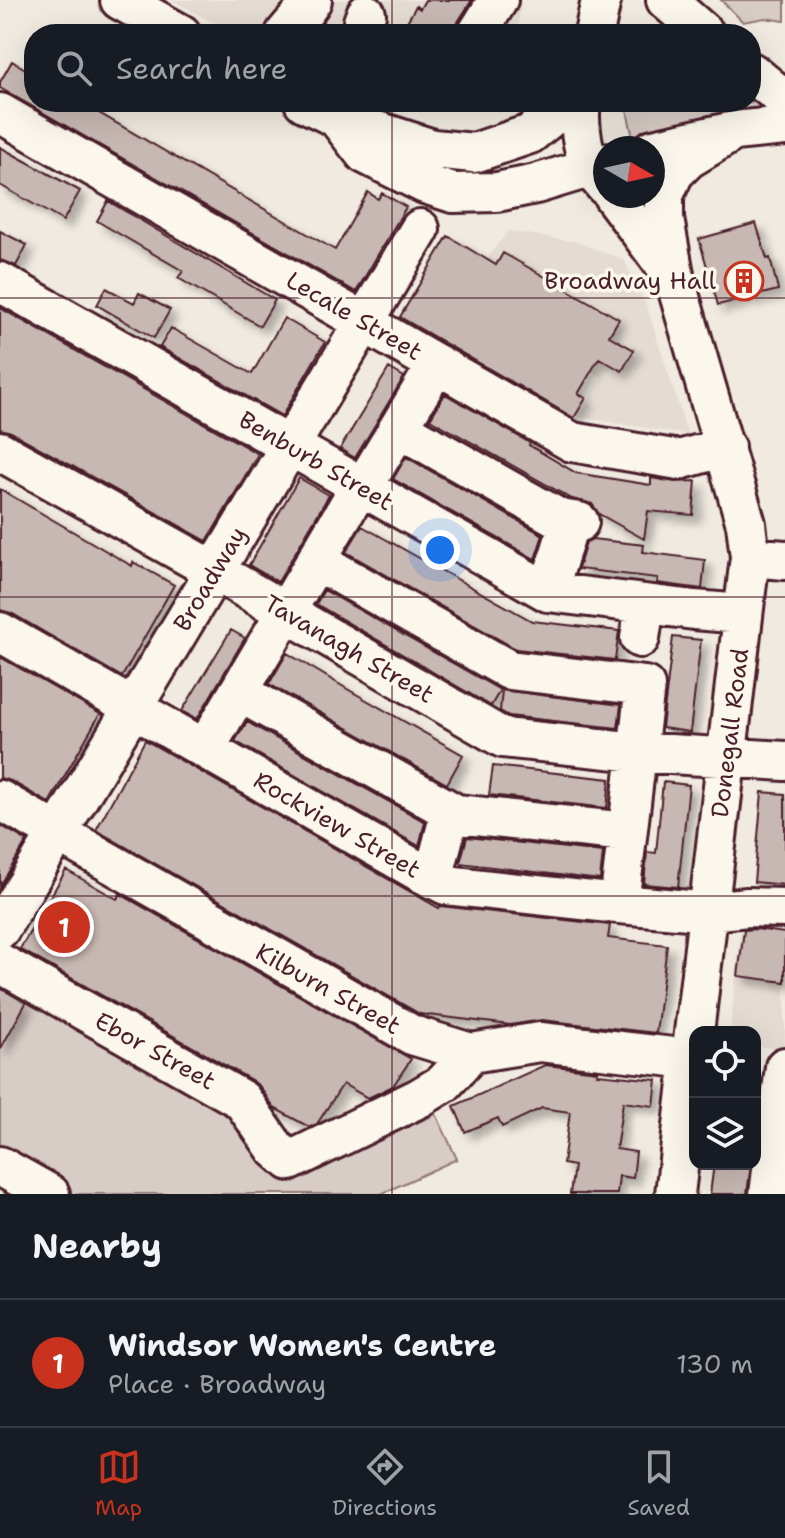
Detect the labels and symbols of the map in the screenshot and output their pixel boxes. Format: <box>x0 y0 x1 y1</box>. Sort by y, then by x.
north arrow <box>593 136 665 208</box>
building icon: Broadway Hall <box>723 260 765 302</box>
street label: Lecale Street <box>280 264 428 368</box>
place label: Broadway Hall <box>544 265 717 297</box>
street label: Benburb Street <box>233 404 399 518</box>
street label: Broadway <box>166 521 254 637</box>
your location <box>420 530 460 570</box>
street label: Tavanagh Street <box>258 587 440 711</box>
street label: Donegall Road <box>704 647 756 819</box>
street label: Rockview Street <box>248 764 426 886</box>
pin: 1 <box>38 897 90 957</box>
street label: Kilburn Street <box>250 936 406 1042</box>
street label: Ebor Street <box>89 1005 221 1097</box>

